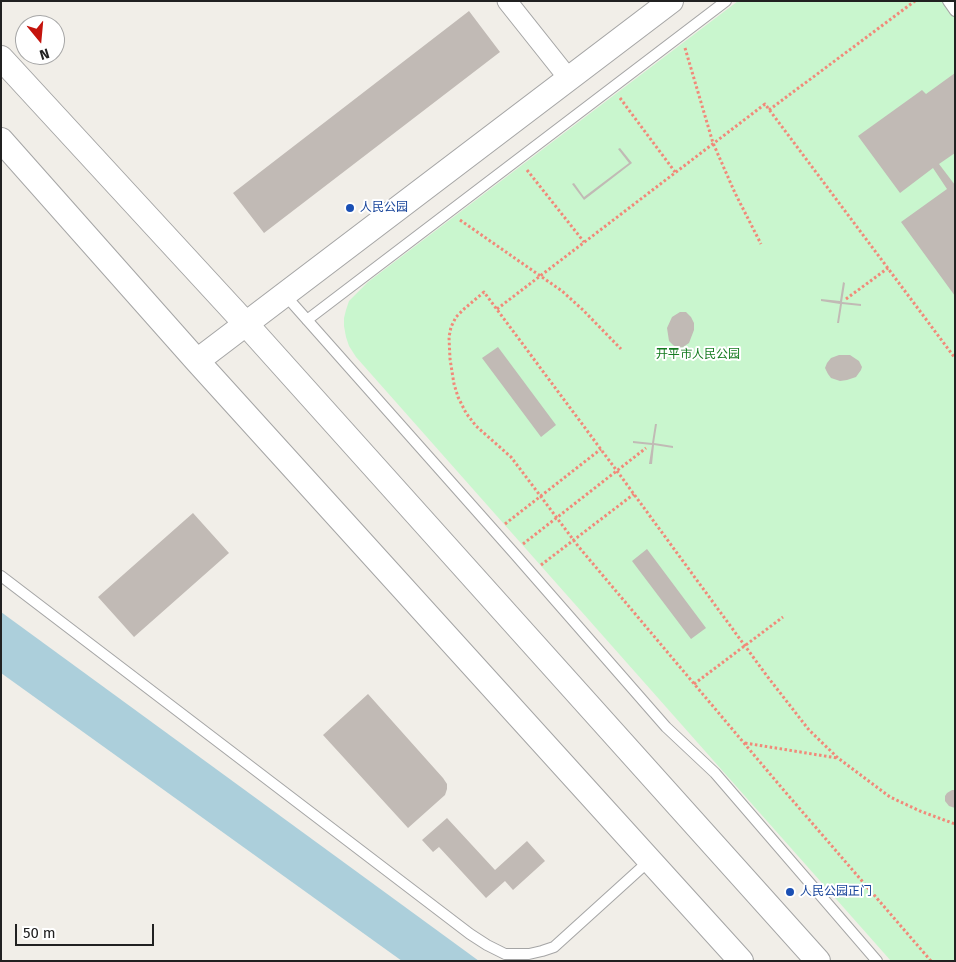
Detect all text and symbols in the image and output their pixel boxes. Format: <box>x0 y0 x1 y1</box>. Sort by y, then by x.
north arrow <box>15 15 65 65</box>
text: N <box>37 44 51 63</box>
place label: 人民公园 <box>360 201 408 215</box>
marker: 人民公园 <box>344 202 356 214</box>
park label: 开平市人民公园 <box>656 348 740 362</box>
place label: 人民公园正门 <box>800 885 872 899</box>
marker: 人民公园正门 <box>784 886 796 898</box>
scale bar <box>18 914 156 946</box>
text: 50 m <box>23 924 56 942</box>

